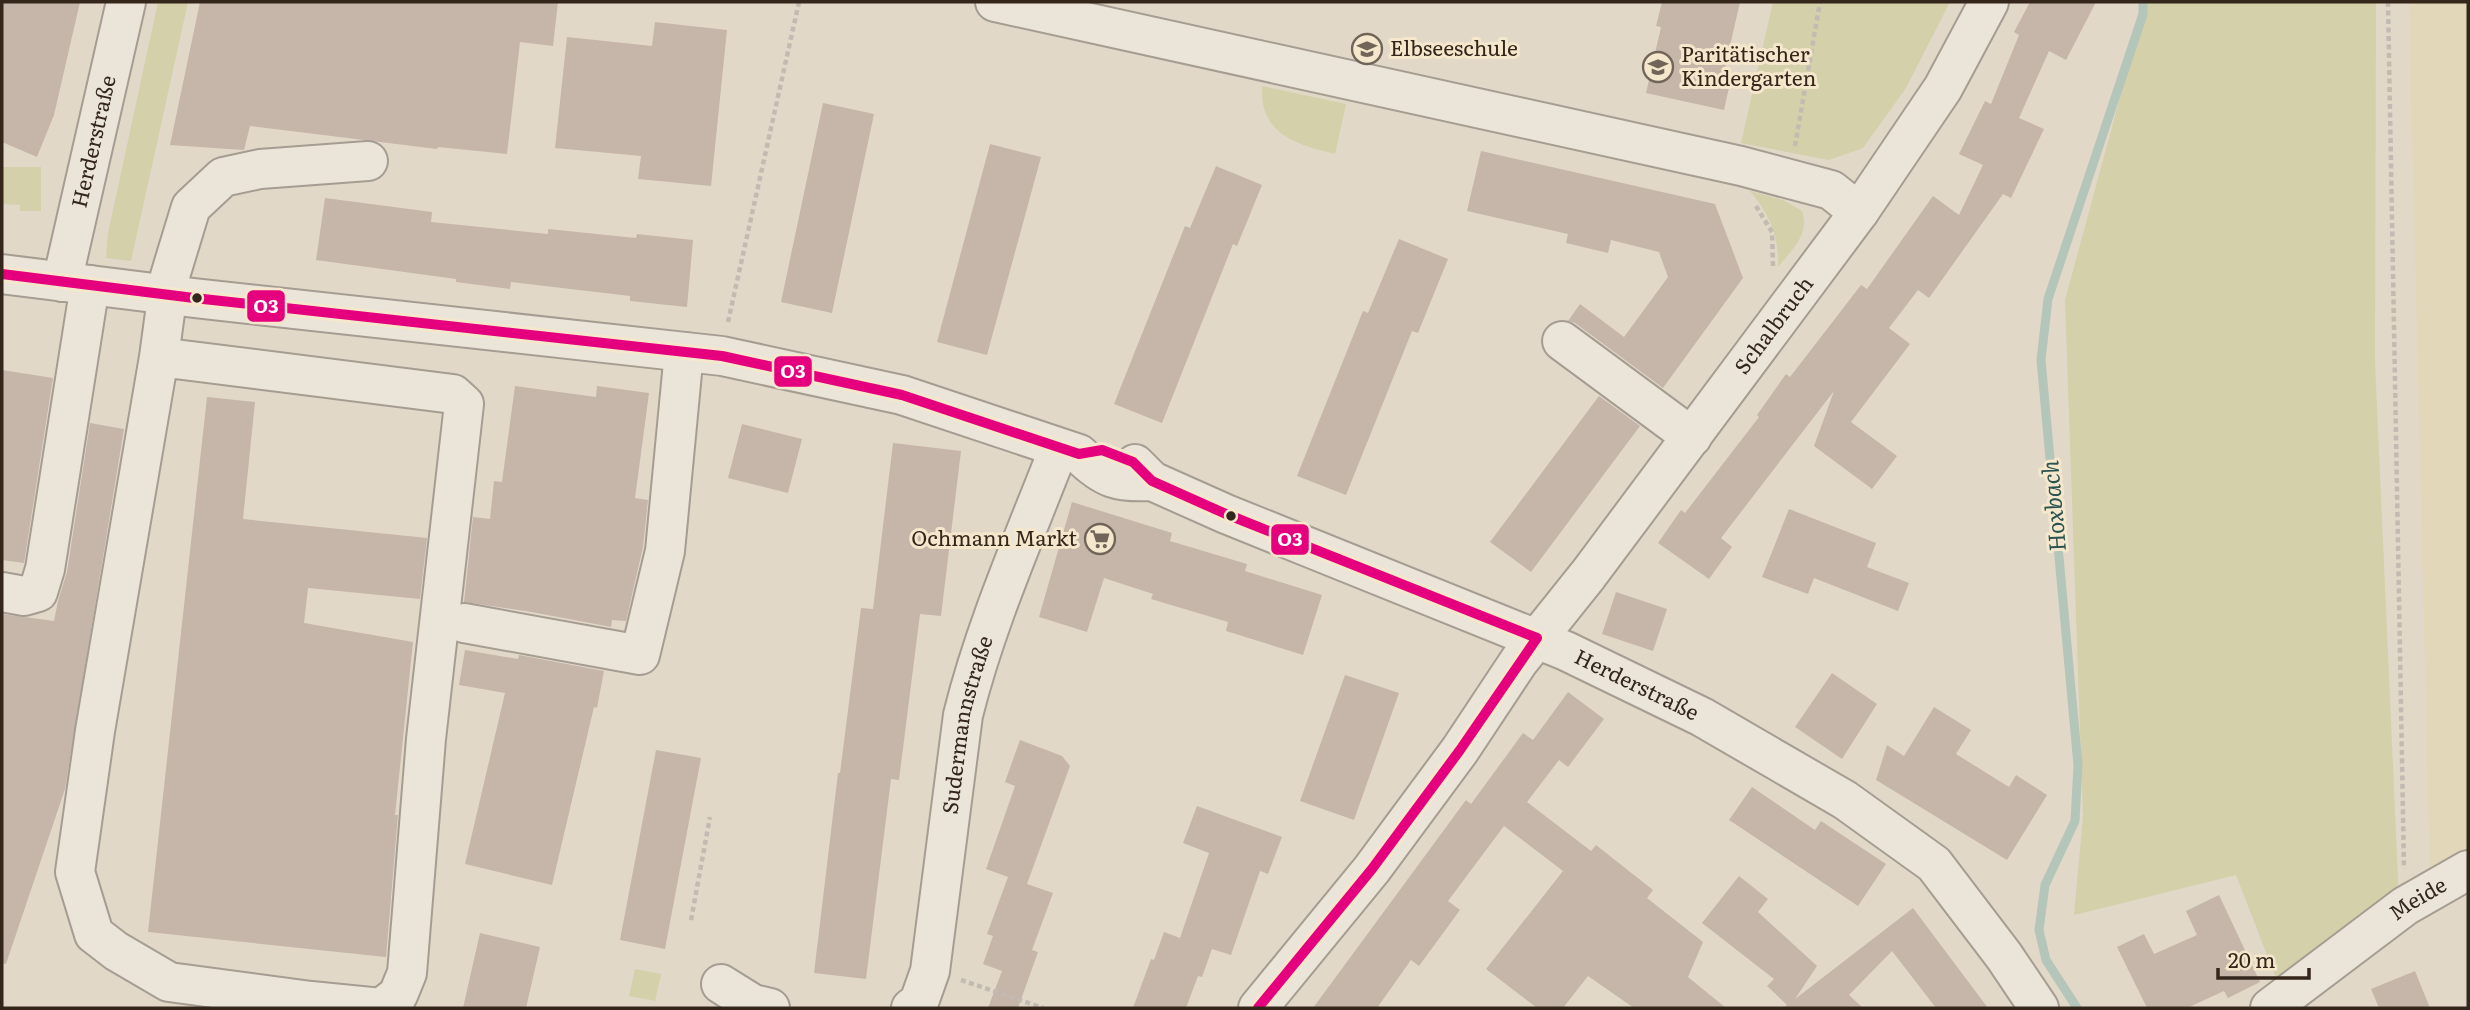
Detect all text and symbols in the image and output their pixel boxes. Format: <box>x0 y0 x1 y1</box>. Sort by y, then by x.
place label: Elbseeschule <box>1390 31 1518 62</box>
school or university icon: Elbseeschule <box>1350 32 1384 66</box>
place label: Paritätischer Kindergarten <box>1681 37 1816 92</box>
school or university icon: Paritätischer Kindergarten <box>1641 50 1675 84</box>
street label: Herderstraße <box>62 72 122 210</box>
street label: Schalbruch <box>1725 269 1819 380</box>
line badge: O3 <box>246 289 286 323</box>
unlabelled marker <box>190 291 204 305</box>
text: O3 <box>253 291 279 319</box>
line badge: O3 <box>773 355 813 388</box>
text: O3 <box>780 356 806 384</box>
water label: Hoxbach <box>2031 459 2073 553</box>
unlabelled marker <box>1224 509 1238 523</box>
place label: Ochmann Markt <box>911 521 1078 552</box>
supermarket icon: Ochmann Markt <box>1083 522 1117 556</box>
line badge: O3 <box>1270 523 1310 556</box>
text: O3 <box>1277 524 1303 552</box>
street label: Sudermannstraße <box>932 631 999 816</box>
street label: Herderstraße <box>1570 640 1705 726</box>
street label: Meide <box>2381 868 2451 926</box>
scale bar <box>2218 936 2309 980</box>
text: 20 m <box>2228 943 2275 974</box>

